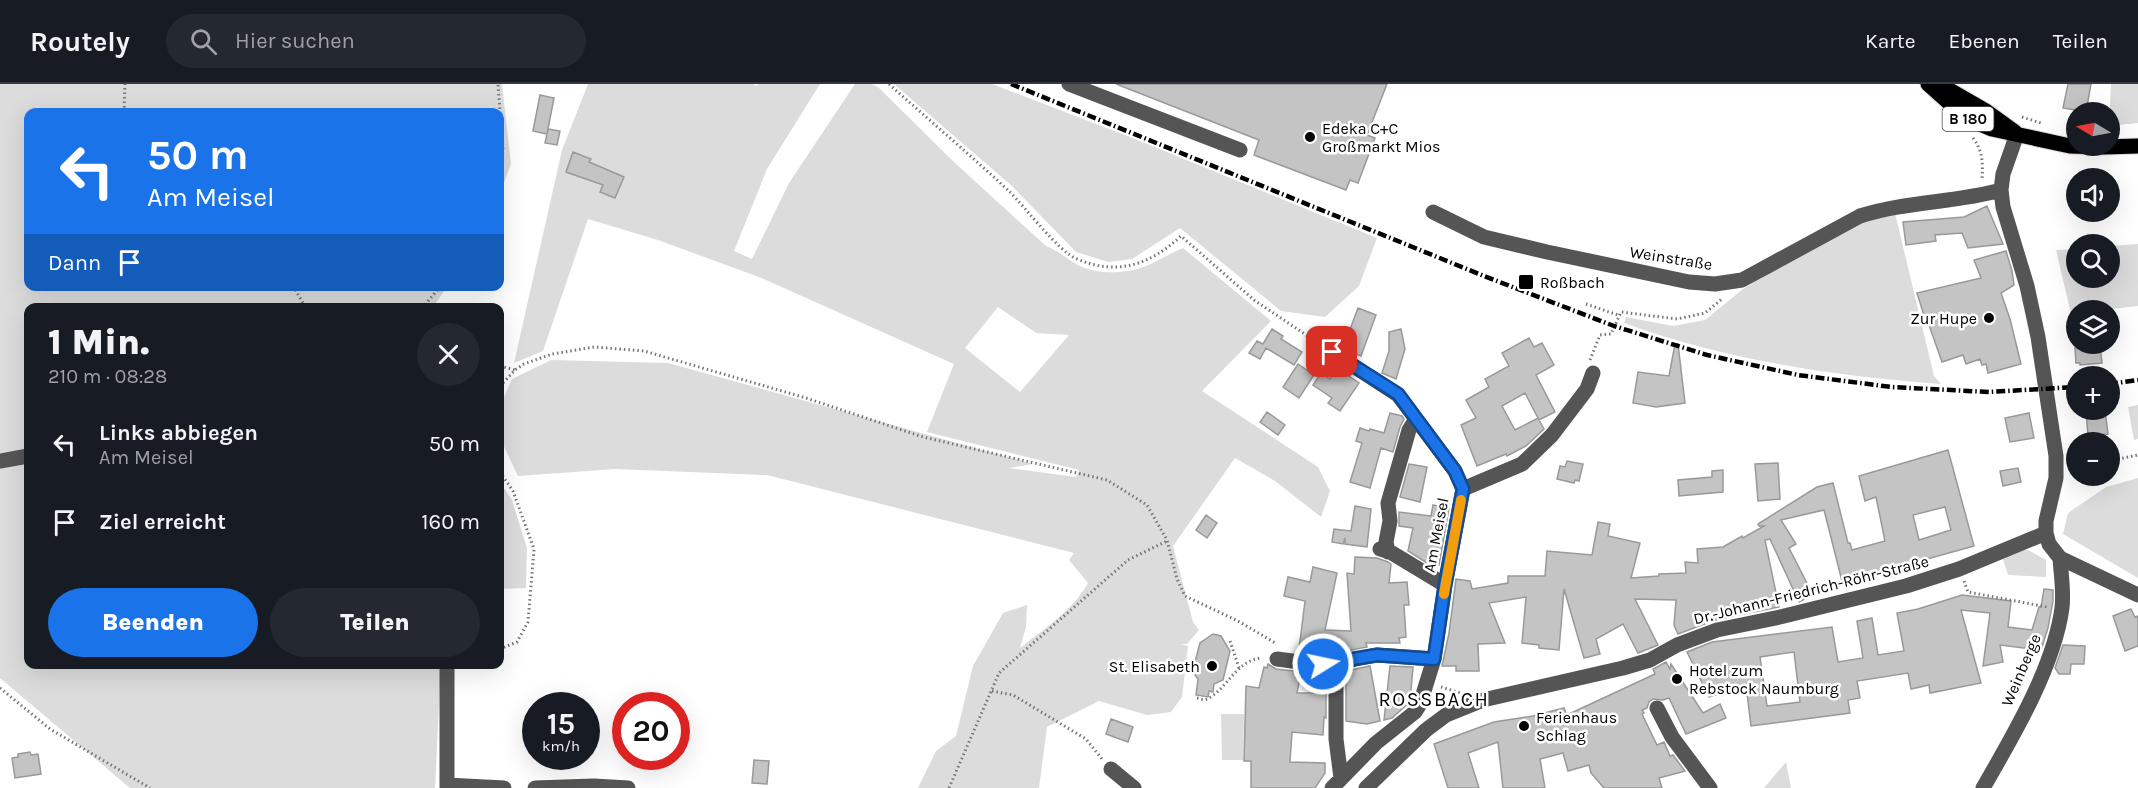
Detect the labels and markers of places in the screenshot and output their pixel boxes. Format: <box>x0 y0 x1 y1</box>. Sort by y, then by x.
place label: Edeka C+C Großmarkt Mios <box>1322 119 1441 156</box>
marker: Edeka C+C Großmarkt Mios <box>1303 130 1317 144</box>
marker: Roßbach <box>1517 273 1535 291</box>
place label: Roßbach <box>1540 273 1605 292</box>
place label: Zur Hupe <box>1910 309 1977 328</box>
marker: Zur Hupe <box>1982 311 1996 325</box>
pin <box>1306 326 1357 377</box>
place label: St. Elisabeth <box>1109 657 1200 676</box>
marker: St. Elisabeth <box>1205 659 1219 673</box>
place label: Hotel zum Rebstock Naumburg <box>1689 661 1839 698</box>
marker: Hotel zum Rebstock Naumburg <box>1670 672 1684 686</box>
place label: Ferienhaus Schlag <box>1536 708 1617 745</box>
marker: Ferienhaus Schlag <box>1517 719 1531 733</box>

